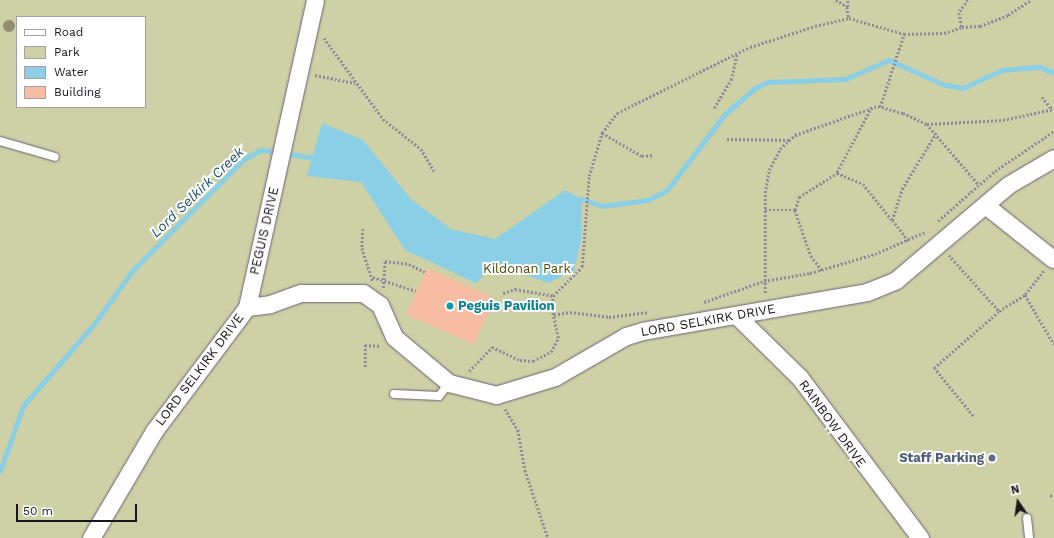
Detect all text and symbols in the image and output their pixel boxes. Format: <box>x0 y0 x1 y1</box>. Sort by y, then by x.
legend <box>16 16 146 108</box>
text: Road <box>54 25 83 39</box>
text: Park <box>54 45 80 59</box>
text: Water <box>54 65 88 79</box>
text: Building <box>54 85 101 99</box>
water label: Lord Selkirk Creek <box>147 143 247 241</box>
street label: PEGUIS DRIVE <box>247 185 283 277</box>
park label: Kildonan Park <box>483 261 571 277</box>
place label: Peguis Pavilion <box>458 298 555 314</box>
marker: Peguis Pavilion <box>445 301 455 311</box>
street label: LORD SELKIRK DRIVE <box>639 301 777 341</box>
street label: LORD SELKIRK DRIVE <box>153 311 247 429</box>
street label: RAINBOW DRIVE <box>795 377 869 471</box>
place label: Staff Parking <box>899 450 984 466</box>
marker: Staff Parking <box>987 453 997 463</box>
north arrow <box>998 482 1038 522</box>
text: N <box>1010 483 1021 497</box>
scale bar <box>18 496 139 522</box>
text: 50 m <box>23 504 53 518</box>

